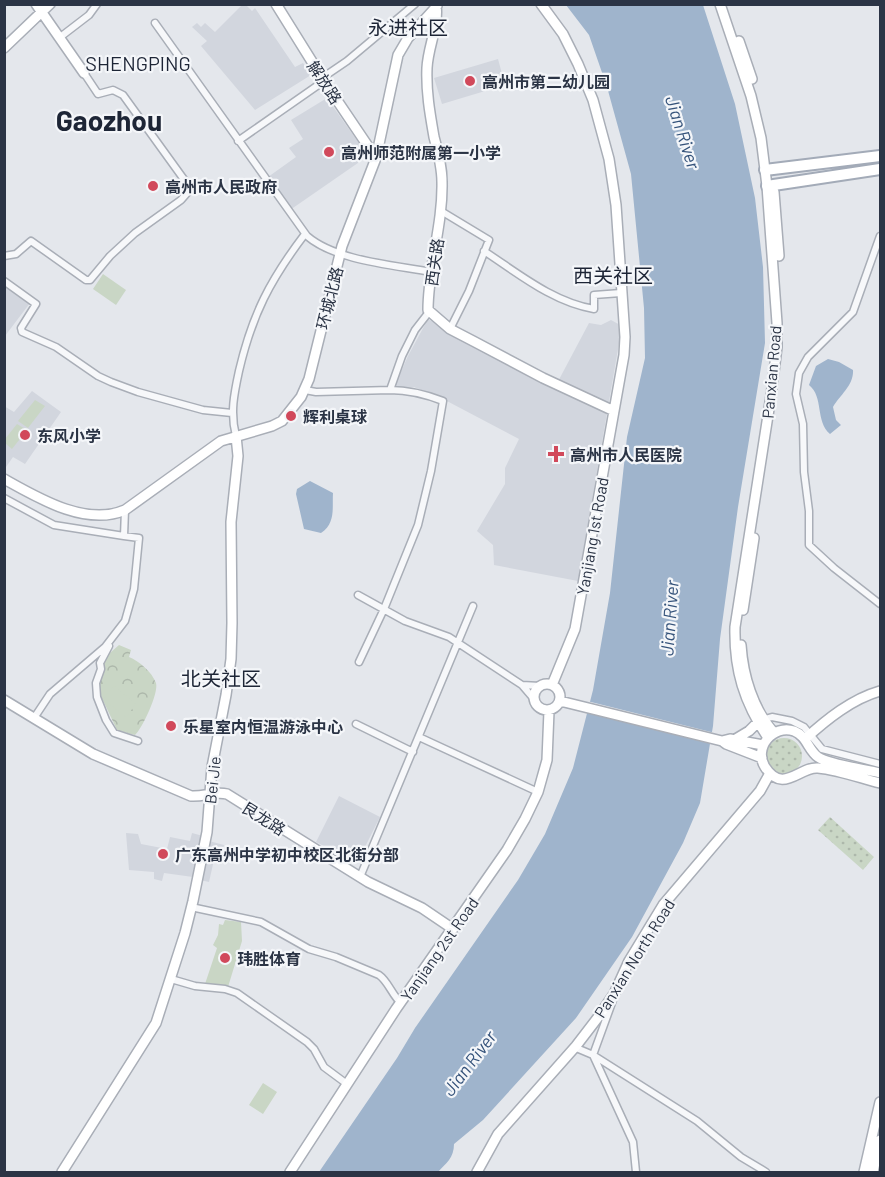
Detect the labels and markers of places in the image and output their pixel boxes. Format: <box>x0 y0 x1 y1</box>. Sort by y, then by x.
place label: 高州市第二幼儿园 <box>482 72 610 91</box>
marker: 高州市第二幼儿园 <box>463 74 477 88</box>
place label: 高州师范附属第一小学 <box>341 143 501 162</box>
marker: 高州师范附属第一小学 <box>322 145 336 159</box>
place label: 高州市人民政府 <box>165 177 277 196</box>
marker: 高州市人民政府 <box>146 179 160 193</box>
place label: 辉利桌球 <box>303 407 367 426</box>
marker: 辉利桌球 <box>284 409 298 423</box>
place label: 东风小学 <box>37 426 101 445</box>
marker: 东风小学 <box>18 428 32 442</box>
marker: 高州市人民医院 <box>547 445 565 463</box>
place label: 高州市人民医院 <box>570 445 682 464</box>
place label: 乐星室内恒温游泳中心 <box>183 717 343 736</box>
marker: 乐星室内恒温游泳中心 <box>164 719 178 733</box>
place label: 广东高州中学初中校区北街分部 <box>175 845 399 864</box>
marker: 广东高州中学初中校区北街分部 <box>156 847 170 861</box>
place label: 玮胜体育 <box>237 949 301 968</box>
marker: 玮胜体育 <box>218 951 232 965</box>

